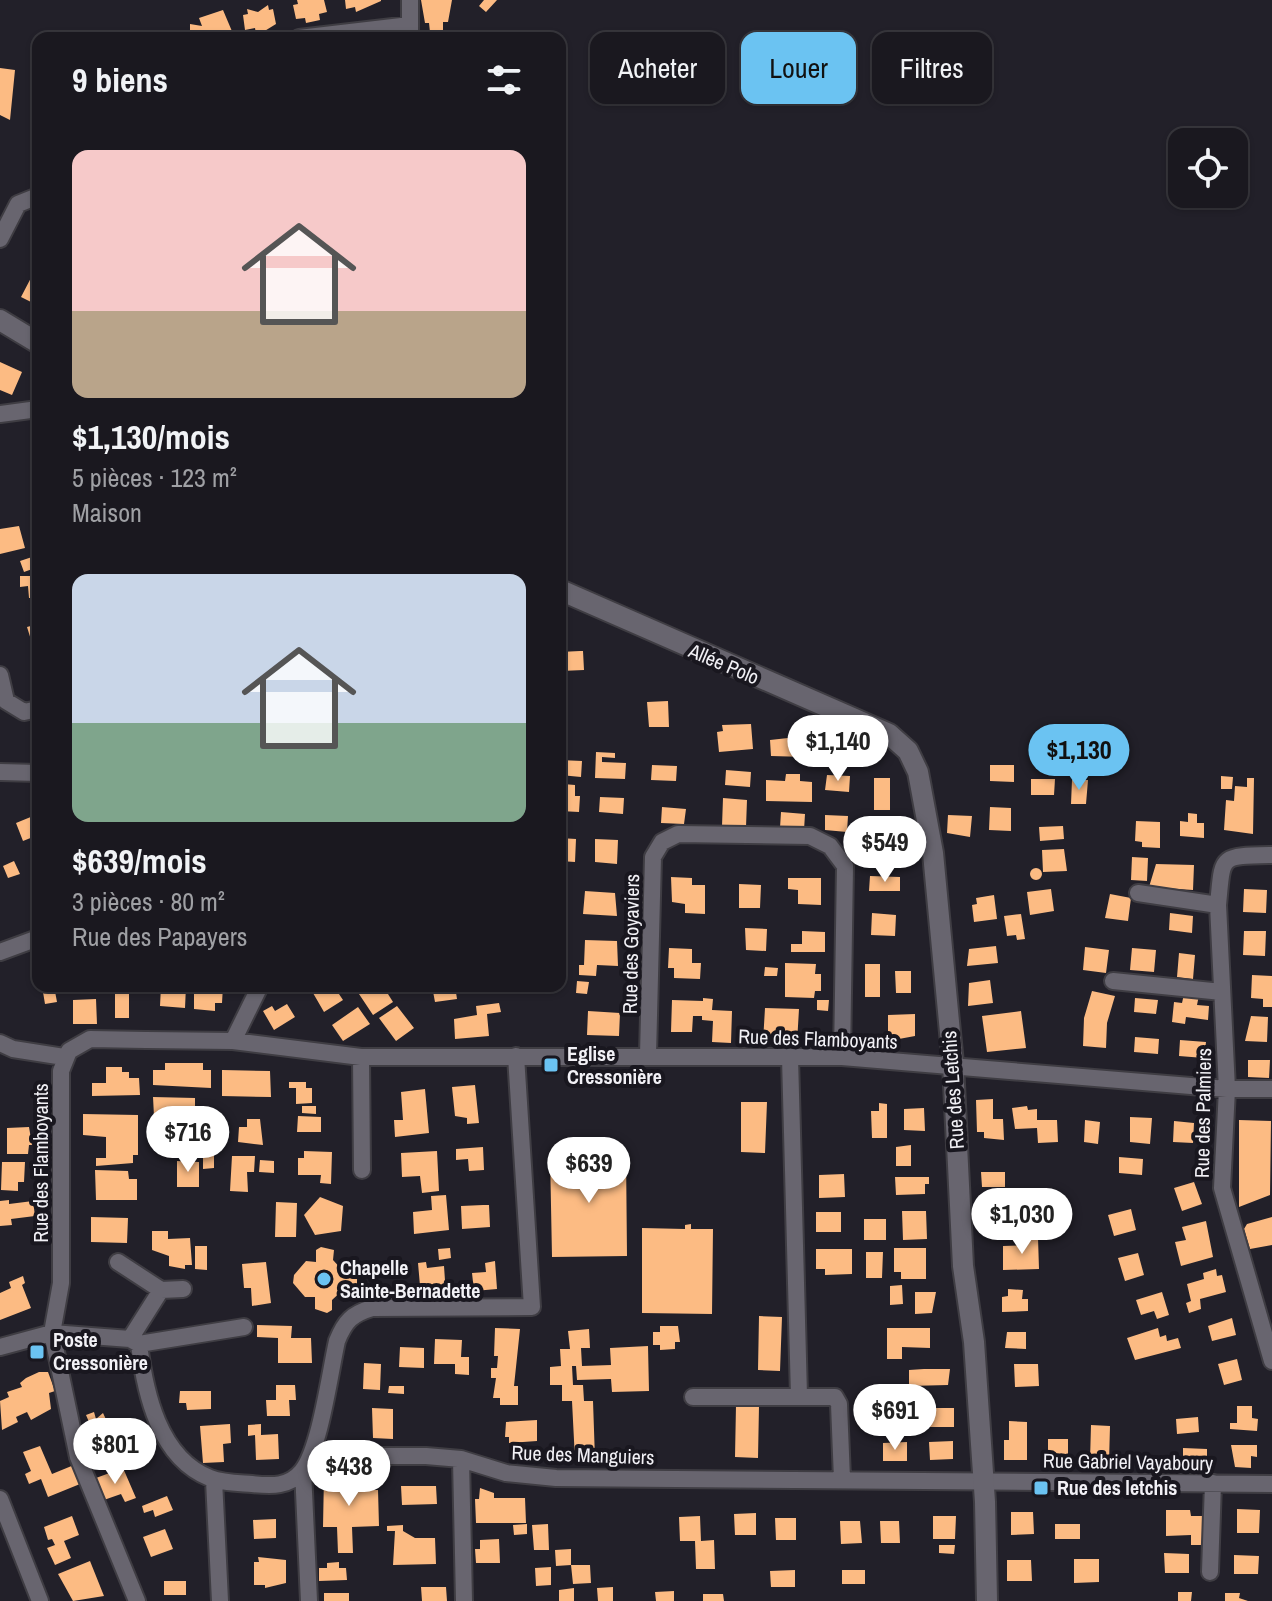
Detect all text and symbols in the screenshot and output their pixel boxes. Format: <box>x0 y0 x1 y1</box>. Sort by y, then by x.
chip: Acheter <box>590 32 725 104</box>
chip: Louer <box>741 32 856 104</box>
chip: Filtres <box>872 32 992 104</box>
text: 9 biens <box>72 57 168 103</box>
icon: filters <box>482 58 526 102</box>
map controls <box>1168 128 1248 208</box>
button: locate <box>1168 128 1248 208</box>
icon: home <box>227 202 371 346</box>
text: $1,130/mois <box>72 414 230 460</box>
text: 5 pièces · 123 m² <box>72 460 237 495</box>
text: Maison <box>72 495 142 530</box>
icon: home <box>227 626 371 770</box>
street label: Allée Polo <box>684 636 763 690</box>
pin: $1,140 <box>773 715 903 783</box>
text: $1,140 <box>805 723 871 758</box>
pin: $1,130 <box>1014 724 1144 792</box>
text: $1,130 <box>1046 732 1112 767</box>
pin: $549 <box>838 816 932 884</box>
text: $549 <box>861 824 909 859</box>
text: $639/mois <box>72 838 207 884</box>
street label: Rue des Goyaviers <box>616 874 645 1014</box>
text: 3 pièces · 80 m² <box>72 884 225 919</box>
text: Rue des Papayers <box>72 919 247 954</box>
street label: Rue des Flamboyants <box>738 1022 898 1055</box>
street label: Rue des Letchis <box>935 1030 970 1150</box>
place label: Eglise Cressonière <box>567 1040 662 1090</box>
street label: Rue des Palmiers <box>1188 1048 1217 1178</box>
marker: Eglise Cressonière <box>542 1056 560 1074</box>
street label: Rue des Flamboyants <box>27 1083 54 1243</box>
pin: $716 <box>141 1106 235 1174</box>
text: $716 <box>164 1114 212 1149</box>
pin: $639 <box>542 1137 636 1205</box>
text: $639 <box>565 1145 613 1180</box>
pin: $1,030 <box>957 1188 1087 1256</box>
text: $1,030 <box>989 1196 1055 1231</box>
place label: Chapelle Sainte-Bernadette <box>340 1254 480 1304</box>
marker: Chapelle Sainte-Bernadette <box>315 1270 333 1288</box>
place label: Poste Cressonière <box>53 1326 148 1376</box>
marker: Poste Cressonière <box>28 1343 46 1361</box>
pin: $691 <box>848 1384 942 1452</box>
text: $691 <box>871 1392 919 1427</box>
pin: $801 <box>68 1418 162 1486</box>
text: $801 <box>91 1426 139 1461</box>
street label: Rue des Manguiers <box>511 1439 655 1470</box>
pin: $438 <box>302 1440 396 1508</box>
street label: Rue Gabriel Vayaboury <box>1043 1447 1214 1476</box>
text: $438 <box>325 1448 373 1483</box>
place label: Rue des letchis <box>1057 1474 1177 1501</box>
marker: Rue des letchis <box>1032 1479 1050 1497</box>

